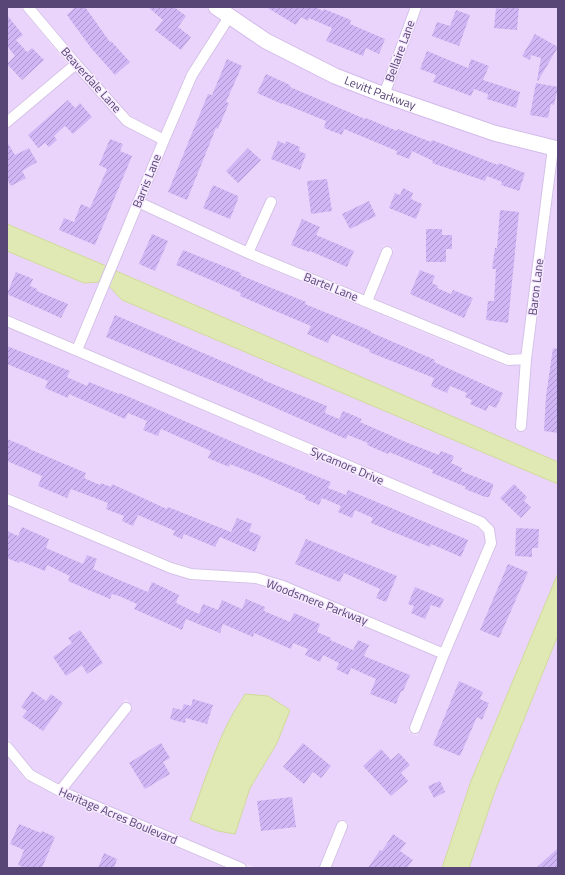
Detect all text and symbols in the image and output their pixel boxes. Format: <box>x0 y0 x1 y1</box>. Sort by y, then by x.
street label: Bellaire Lane <box>380 17 420 84</box>
street label: Beaverdale Lane <box>56 42 126 117</box>
street label: Levitt Parkway <box>342 71 419 114</box>
street label: Barris Lane <box>127 151 166 211</box>
street label: Baron Lane <box>523 257 548 316</box>
street label: Bartel Lane <box>301 267 361 306</box>
street label: Sycamore Drive <box>307 441 387 490</box>
street label: Woodsmere Parkway <box>264 573 371 630</box>
street label: Heritage Acres Boulevard <box>56 782 181 849</box>

